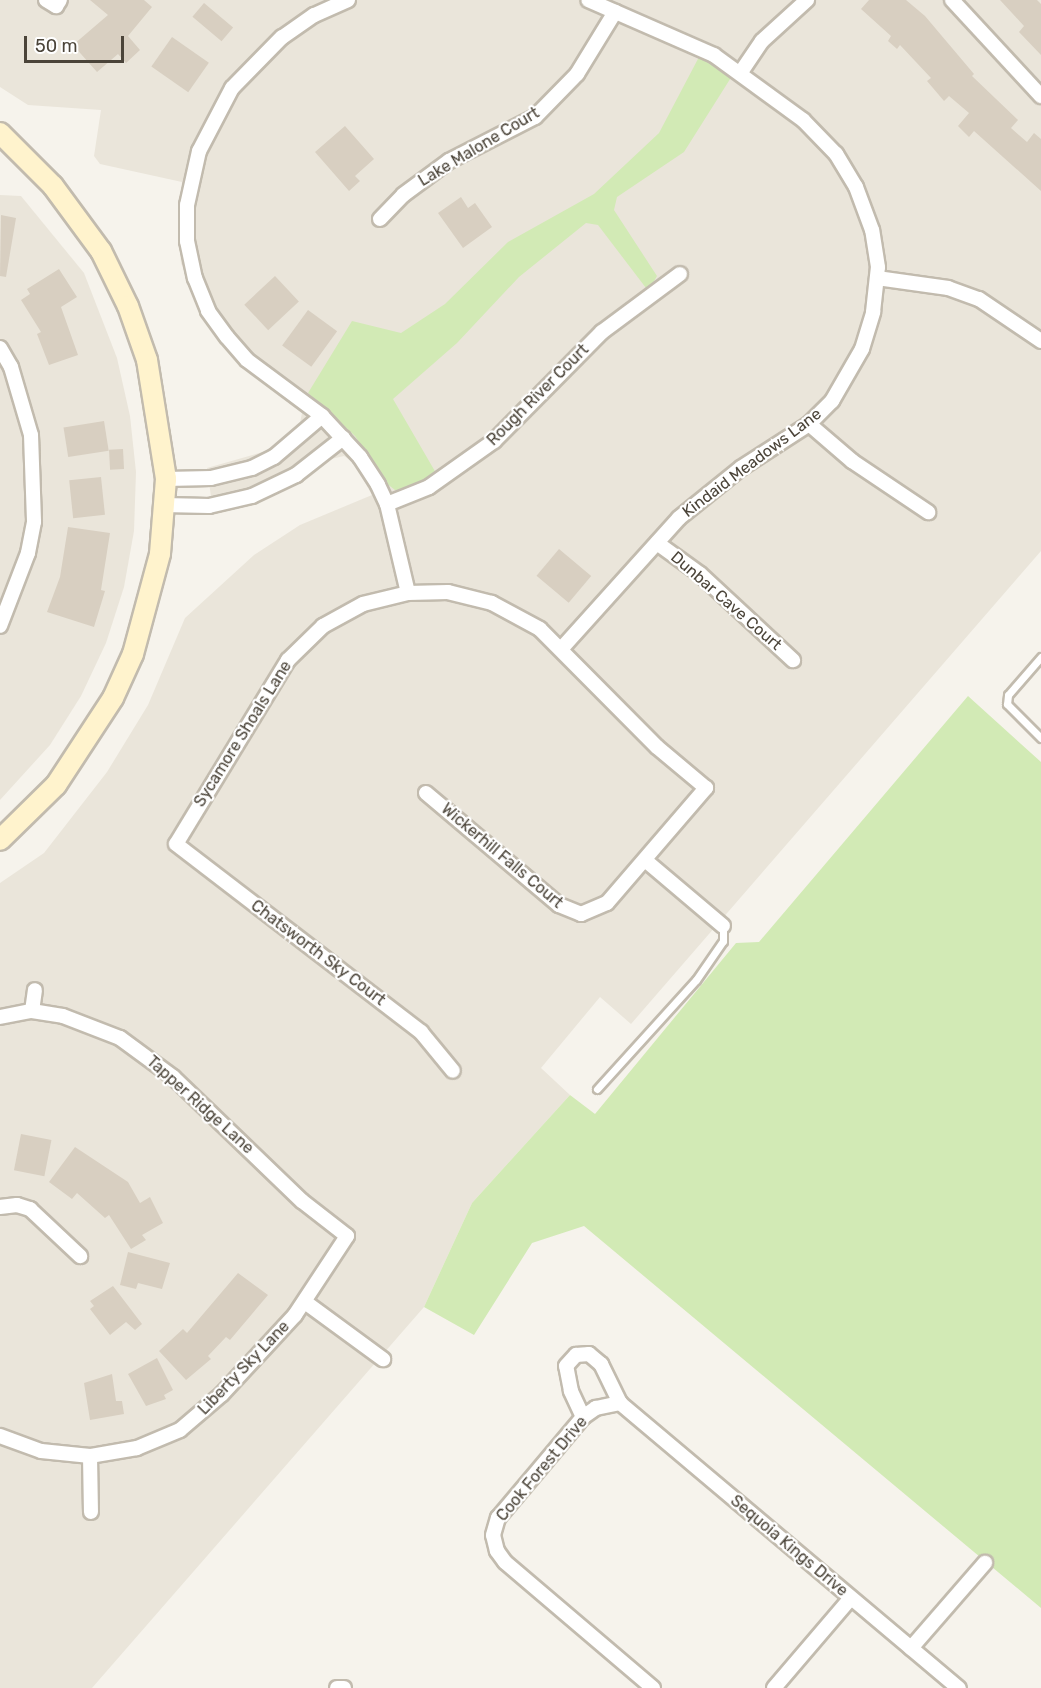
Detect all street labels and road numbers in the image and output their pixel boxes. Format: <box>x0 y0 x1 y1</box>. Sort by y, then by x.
street label: Lake Malone Court <box>415 103 543 191</box>
street label: Rough River Court <box>483 340 593 450</box>
street label: Kindaid Meadows Lane <box>679 404 825 522</box>
street label: Dunbar Cave Court <box>666 547 786 655</box>
street label: Sycamore Shoals Lane <box>190 657 296 811</box>
street label: Wickerhill Falls Court <box>437 799 567 913</box>
street label: Chatsworth Sky Court <box>247 896 389 1010</box>
street label: Tapper Ridge Lane <box>143 1052 257 1158</box>
street label: Liberty Sky Lane <box>194 1317 294 1419</box>
street label: Cook Forest Drive <box>492 1413 592 1525</box>
street label: Sequoia Kings Drive <box>726 1491 852 1601</box>

